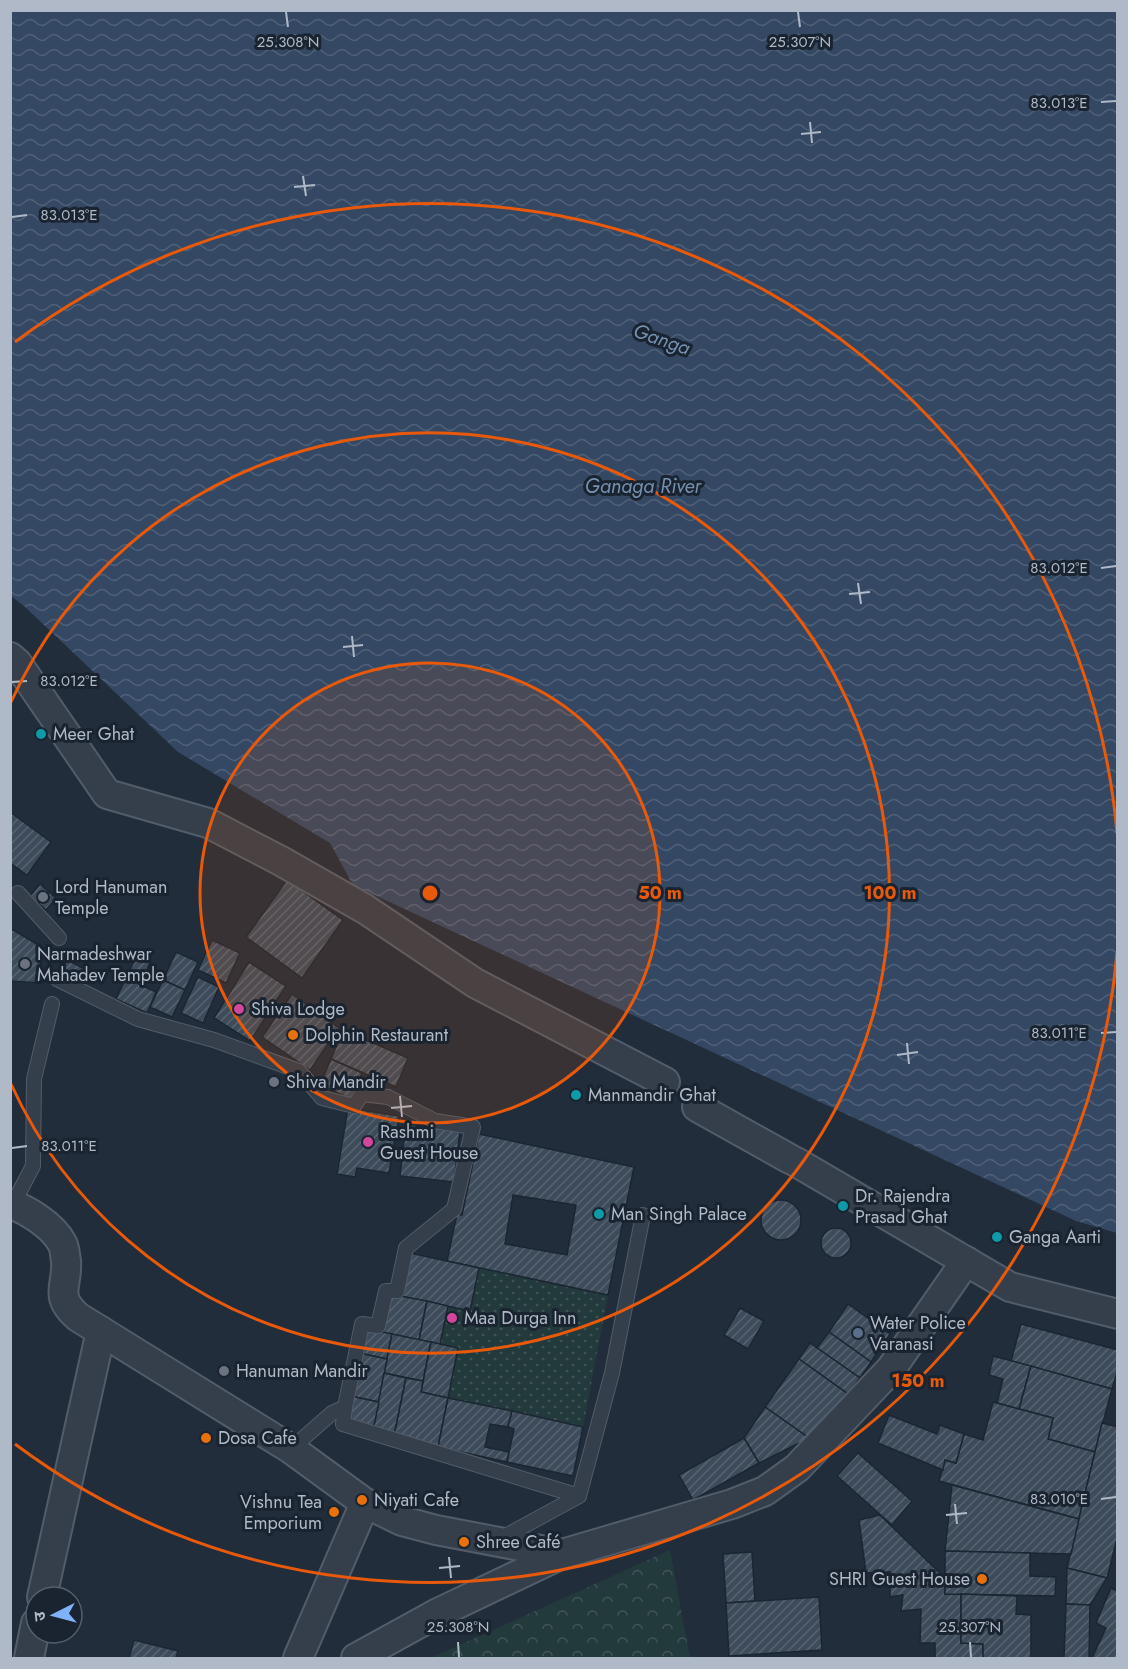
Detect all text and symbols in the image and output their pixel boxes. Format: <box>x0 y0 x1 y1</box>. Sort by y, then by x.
text: 25.308°N <box>257 31 319 53</box>
text: 25.307°N <box>769 31 831 53</box>
text: 83.013°E <box>1030 92 1088 114</box>
text: 83.013°E <box>40 204 98 226</box>
water label: Ganga <box>630 316 694 363</box>
water label: Ganaga River <box>585 472 702 501</box>
text: 83.012°E <box>1030 557 1088 579</box>
text: 83.012°E <box>40 670 98 692</box>
place label: Meer Ghat <box>53 721 135 747</box>
marker: Meer Ghat <box>34 727 48 741</box>
place label: Lord Hanuman Temple <box>55 874 167 921</box>
text: 50 m <box>638 880 682 906</box>
text: 100 m <box>863 880 917 906</box>
centre of rings <box>420 883 440 903</box>
marker: Lord Hanuman Temple <box>36 890 50 904</box>
place label: Narmadeshwar Mahadev Temple <box>37 941 164 988</box>
marker: Narmadeshwar Mahadev Temple <box>18 957 32 971</box>
place label: Shiva Lodge <box>251 996 345 1022</box>
marker: Shiva Lodge <box>232 1002 246 1016</box>
place label: Dolphin Restaurant <box>305 1022 449 1048</box>
text: 83.011°E <box>1031 1022 1087 1044</box>
marker: Dolphin Restaurant <box>286 1028 300 1042</box>
place label: Shiva Mandir <box>286 1069 387 1095</box>
marker: Shiva Mandir <box>267 1075 281 1089</box>
place label: Manmandir Ghat <box>588 1082 716 1108</box>
marker: Manmandir Ghat <box>569 1088 583 1102</box>
place label: Rashmi Guest House <box>380 1119 478 1166</box>
text: 83.011°E <box>41 1135 97 1157</box>
marker: Rashmi Guest House <box>361 1135 375 1149</box>
place label: Dr. Rajendra Prasad Ghat <box>855 1183 950 1230</box>
marker: Dr. Rajendra Prasad Ghat <box>836 1199 850 1213</box>
place label: Man Singh Palace <box>611 1201 747 1227</box>
marker: Man Singh Palace <box>592 1207 606 1221</box>
place label: Ganga Aarti <box>1009 1224 1101 1250</box>
marker: Ganga Aarti <box>990 1230 1004 1244</box>
place label: Maa Durga Inn <box>464 1305 577 1331</box>
place label: Water Police Varanasi <box>870 1310 966 1357</box>
marker: Maa Durga Inn <box>445 1311 459 1325</box>
marker: Water Police Varanasi <box>851 1326 865 1340</box>
place label: Hanuman Mandir <box>236 1358 369 1384</box>
marker: Hanuman Mandir <box>217 1364 231 1378</box>
text: 150 m <box>892 1368 944 1394</box>
place label: Dosa Cafe <box>218 1425 297 1451</box>
marker: Dosa Cafe <box>199 1431 213 1445</box>
place label: Niyati Cafe <box>374 1487 459 1513</box>
text: 83.010°E <box>1030 1488 1088 1510</box>
place label: Vishnu Tea Emporium <box>240 1489 322 1536</box>
marker: Niyati Cafe <box>355 1493 369 1507</box>
marker: Vishnu Tea Emporium <box>327 1505 341 1519</box>
place label: Shree Café <box>476 1529 561 1555</box>
marker: Shree Café <box>457 1535 471 1549</box>
place label: SHRI Guest House <box>829 1566 970 1592</box>
marker: SHRI Guest House <box>975 1572 989 1586</box>
north arrow <box>24 1585 84 1645</box>
text: उ <box>28 1610 52 1622</box>
text: 25.308°N <box>427 1616 489 1638</box>
text: 25.307°N <box>939 1616 1001 1638</box>

